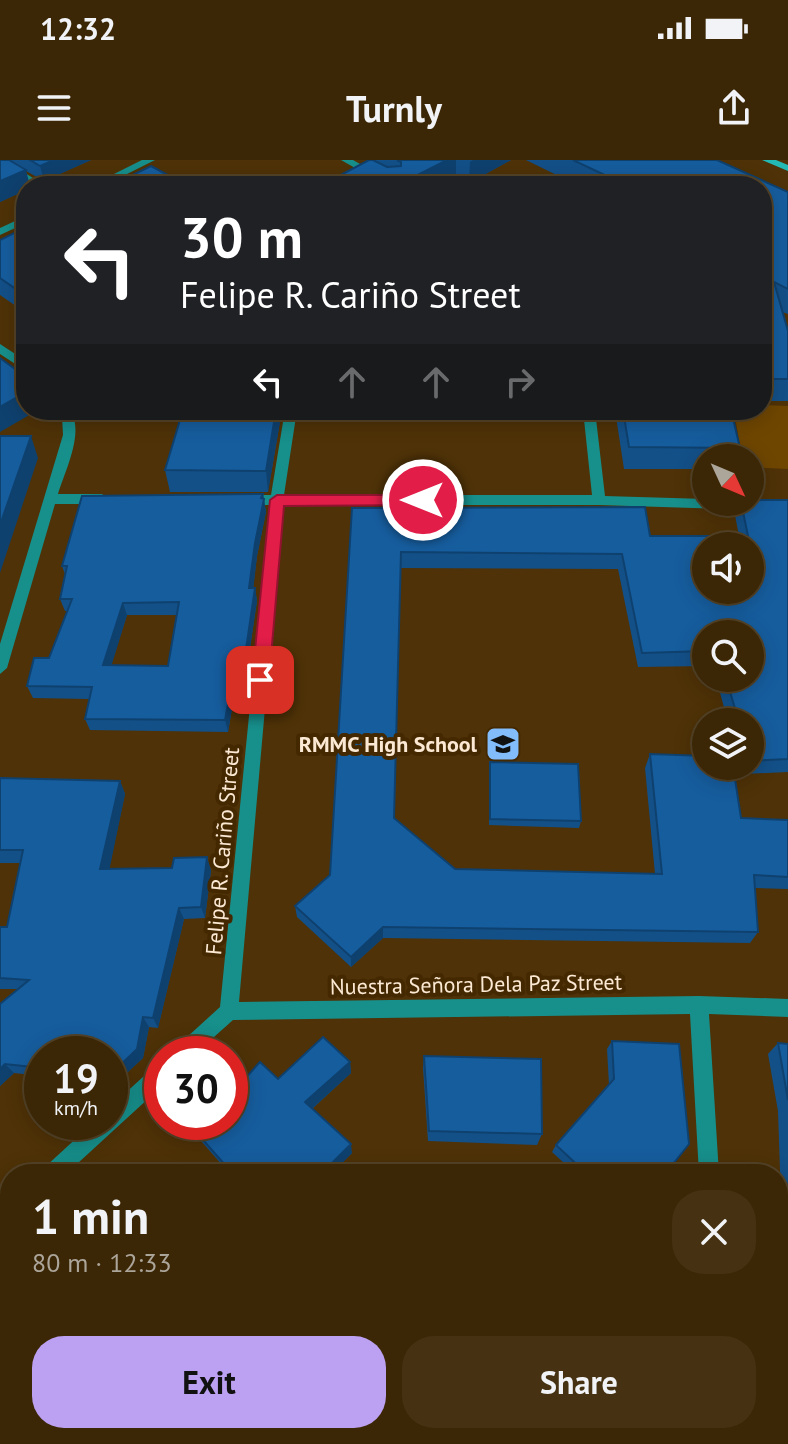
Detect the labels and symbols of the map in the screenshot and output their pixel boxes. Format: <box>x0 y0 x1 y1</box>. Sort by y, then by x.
north arrow <box>692 444 764 516</box>
position arrow <box>381 458 465 542</box>
pin <box>226 646 294 714</box>
school or university icon: RMMC High School <box>484 725 522 763</box>
place label: RMMC High School <box>299 730 478 758</box>
street label: Felipe R. Cariño Street <box>199 746 245 956</box>
street label: Nuestra Señora Dela Paz Street <box>330 967 623 1001</box>
speed limit sign: 30 <box>144 1036 248 1140</box>

